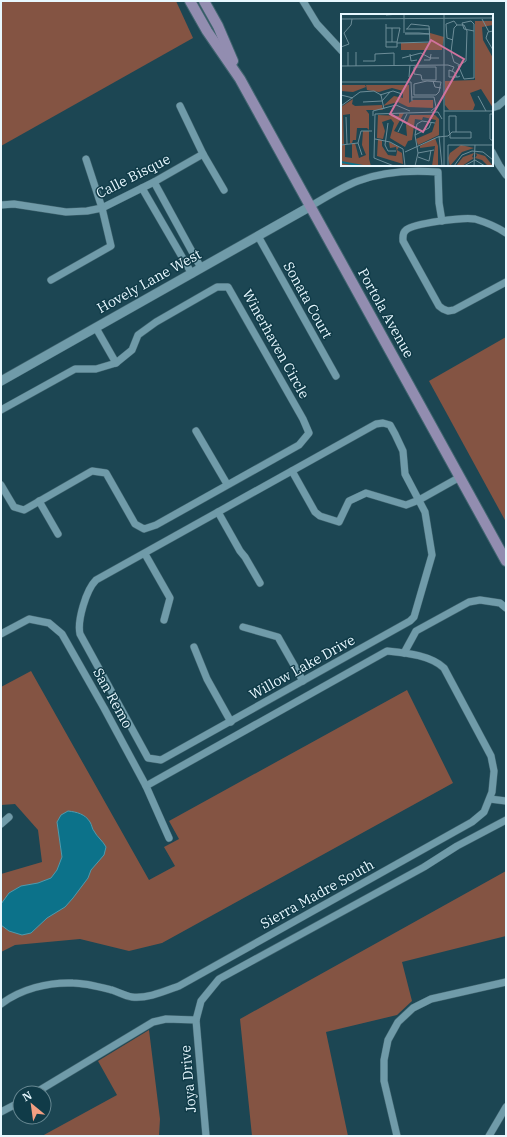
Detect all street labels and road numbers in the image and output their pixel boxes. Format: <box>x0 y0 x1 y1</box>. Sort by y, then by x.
street label: Calle Bisque <box>93 150 173 202</box>
street label: Hovely Lane West <box>94 245 204 317</box>
street label: Sonata Court <box>279 258 337 342</box>
street label: Portola Avenue <box>354 265 418 361</box>
street label: Winerhaven Circle <box>238 286 314 402</box>
street label: Willow Lake Drive <box>246 631 358 703</box>
street label: San Remo <box>89 665 137 731</box>
street label: Sierra Madre South <box>257 855 377 933</box>
street label: Joya Drive <box>176 1045 200 1113</box>

